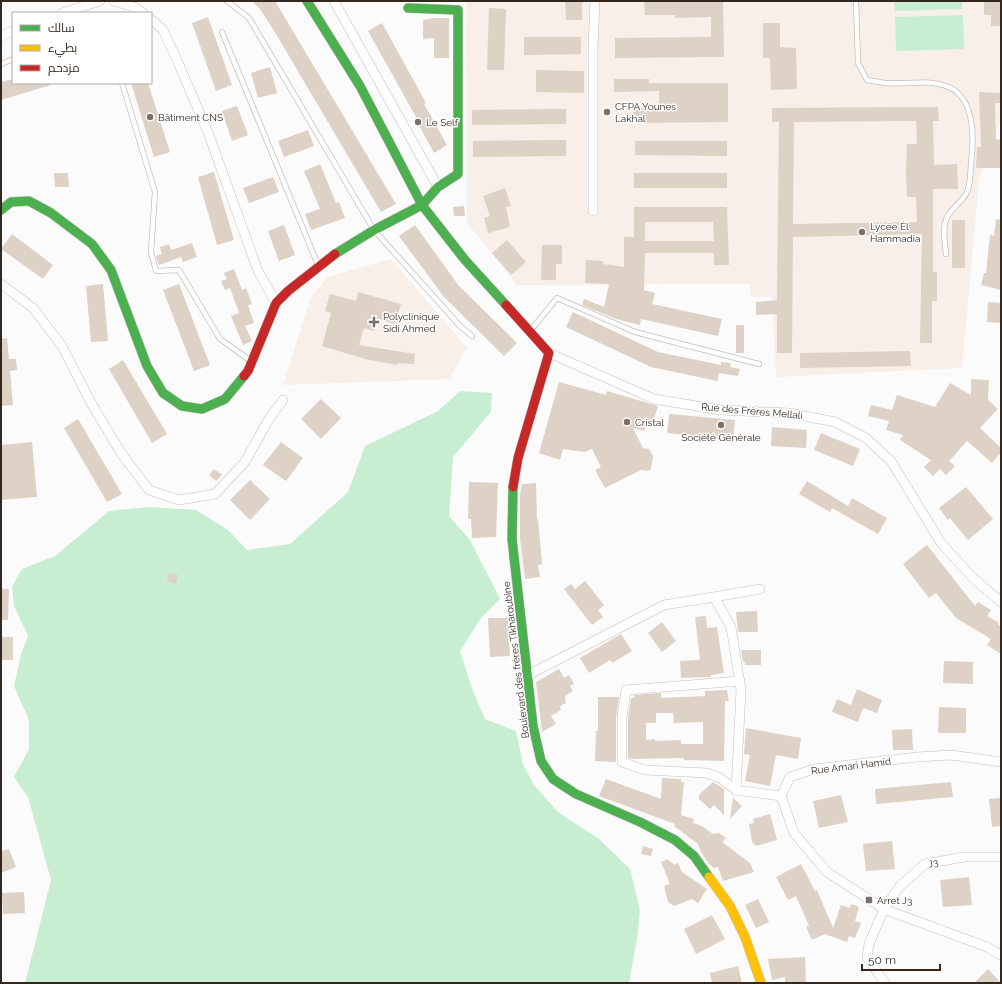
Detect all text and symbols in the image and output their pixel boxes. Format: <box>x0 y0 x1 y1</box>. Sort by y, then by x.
legend <box>12 12 152 84</box>
text: سالك <box>48 21 75 35</box>
text: بطيء <box>48 41 77 58</box>
text: مزدحم <box>48 61 80 76</box>
place label: CFPA Younes Lakhal <box>615 101 676 124</box>
marker: CFPA Younes Lakhal <box>602 107 612 117</box>
marker: Bâtiment CNS <box>145 112 155 122</box>
place label: Bâtiment CNS <box>158 112 223 123</box>
marker: Le Self <box>413 117 423 127</box>
place label: Le Self <box>426 117 459 128</box>
place label: Lycée Él Hammadia <box>870 221 920 244</box>
marker: Lycée Él Hammadia <box>857 227 867 237</box>
place label: Polyclinique Sidi Ahmed <box>383 311 439 334</box>
marker: Polyclinique Sidi Ahmed <box>368 316 380 328</box>
street label: Rue des Frères Mellali <box>701 401 803 421</box>
marker: Cristal <box>622 417 632 427</box>
place label: Cristal <box>635 417 664 428</box>
marker: Société Générale <box>716 420 726 430</box>
place label: Société Générale <box>681 432 761 443</box>
street label: Boulevard des frères Tikharoubine <box>501 581 531 739</box>
street label: Rue Amari Hamid <box>810 756 892 776</box>
street label: J3 <box>927 856 939 870</box>
marker: Arret J3 <box>864 895 874 905</box>
place label: Arret J3 <box>877 895 912 906</box>
scale bar <box>862 946 940 972</box>
text: 50 m <box>868 953 896 967</box>

